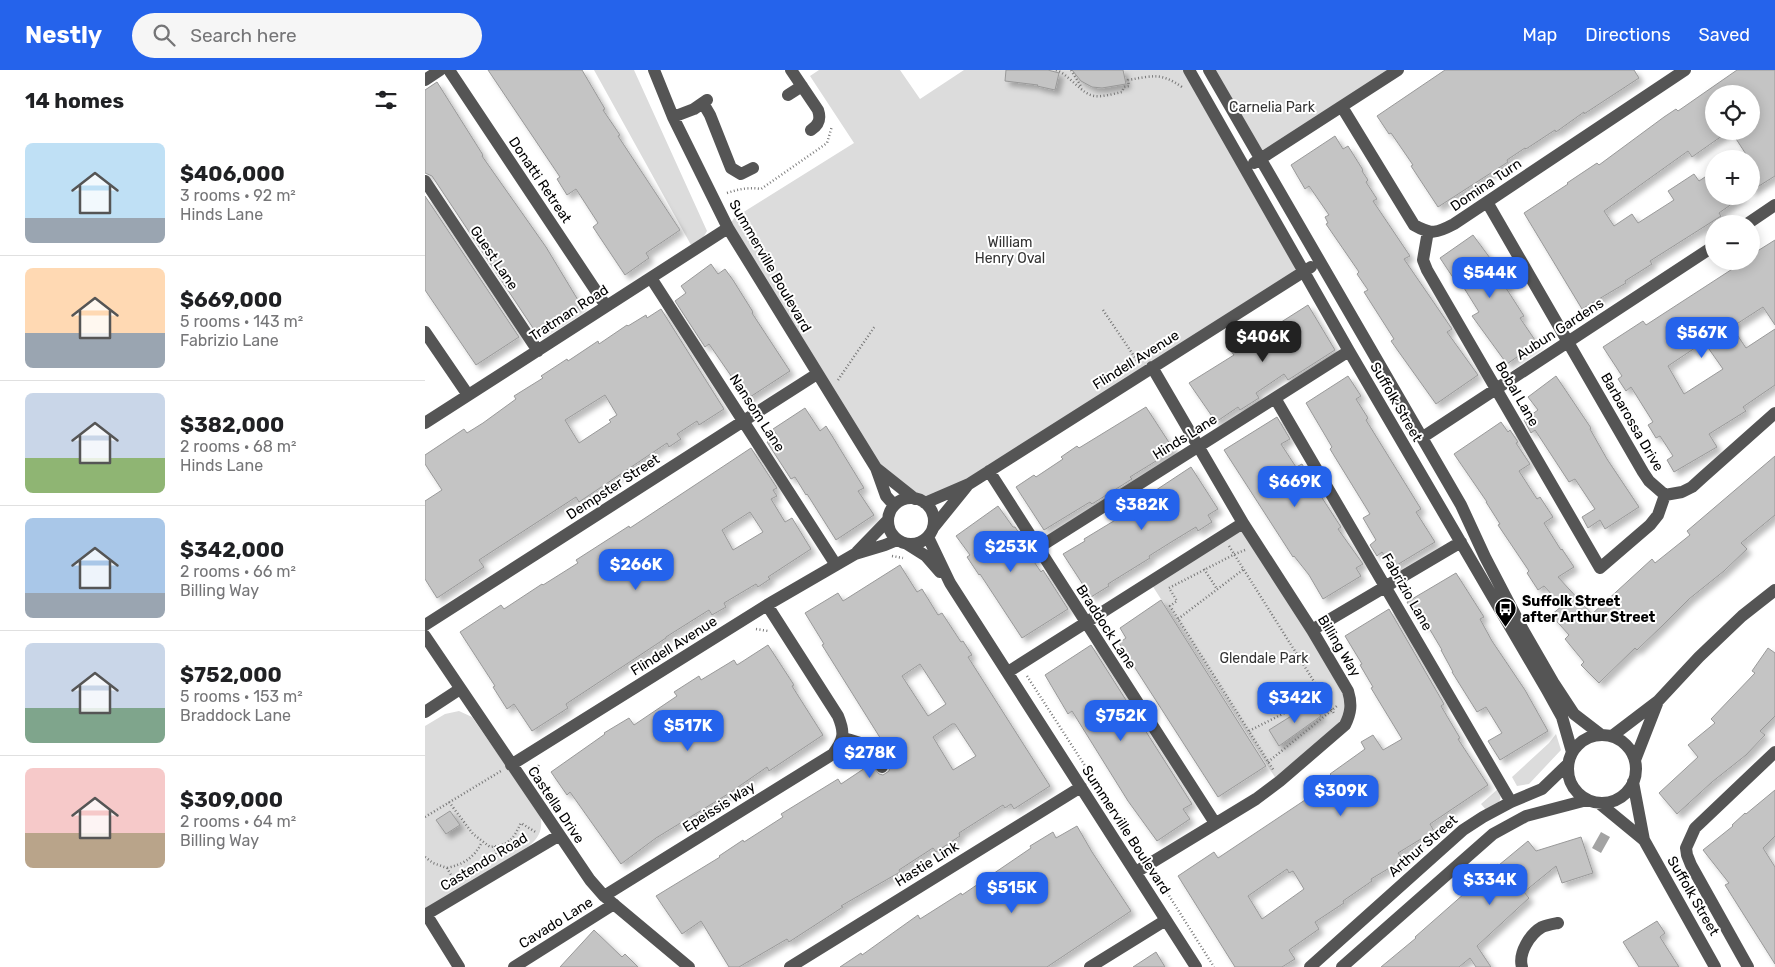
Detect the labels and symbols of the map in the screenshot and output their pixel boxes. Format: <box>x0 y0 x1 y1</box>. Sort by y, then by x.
park label: Carnelia Park <box>1229 99 1316 116</box>
street label: Donatti Retreat <box>505 134 575 227</box>
street label: Domina Turn <box>1447 155 1525 215</box>
street label: Summerville Boulevard <box>725 197 815 335</box>
street label: Guest Lane <box>466 223 522 293</box>
park label: William Henry Oval <box>975 234 1045 267</box>
pin: $544K <box>1455 256 1525 299</box>
street label: Tratman Road <box>526 281 612 345</box>
street label: Aubun Gardens <box>1513 294 1607 364</box>
pin: $567K <box>1667 316 1737 359</box>
pin: $406K <box>1228 320 1298 363</box>
street label: Flindell Avenue <box>1090 327 1182 393</box>
street label: Bobal Lane <box>1492 358 1542 430</box>
street label: Suffolk Street <box>1366 359 1426 445</box>
street label: Barbarossa Drive <box>1597 370 1667 474</box>
street label: Nansom Lane <box>726 371 788 455</box>
street label: Hinds Lane <box>1150 410 1220 463</box>
street label: Dempster Street <box>563 450 663 523</box>
pin: $669K <box>1260 466 1330 508</box>
pin: $382K <box>1107 488 1177 531</box>
pin: $253K <box>976 530 1046 573</box>
pin: $266K <box>601 548 671 591</box>
street label: Fabrizio Lane <box>1378 550 1436 634</box>
street label: Braddock Lane <box>1072 582 1140 673</box>
place label: Suffolk Street after Arthur Street <box>1522 593 1656 626</box>
bus stop icon: Suffolk Street after Arthur Street <box>1494 597 1518 628</box>
street label: Billing Way <box>1314 612 1364 680</box>
street label: Flindell Avenue <box>628 613 720 679</box>
park label: Glendale Park <box>1219 650 1309 667</box>
pin: $342K <box>1260 682 1330 724</box>
pin: $752K <box>1086 700 1156 742</box>
pin: $517K <box>653 710 723 752</box>
pin: $278K <box>835 736 905 779</box>
street label: Castella Drive <box>524 763 588 847</box>
street label: Summerville Boulevard <box>1078 763 1174 897</box>
pin: $309K <box>1306 774 1376 817</box>
street label: Epeissis Way <box>680 778 759 836</box>
street label: Arthur Street <box>1385 811 1461 881</box>
street label: Castendo Road <box>437 829 531 895</box>
street label: Hastie Link <box>892 837 963 890</box>
street label: Suffolk Street <box>1663 853 1723 939</box>
pin: $334K <box>1455 864 1525 906</box>
pin: $515K <box>977 872 1047 914</box>
street label: Cavado Lane <box>516 893 596 952</box>

